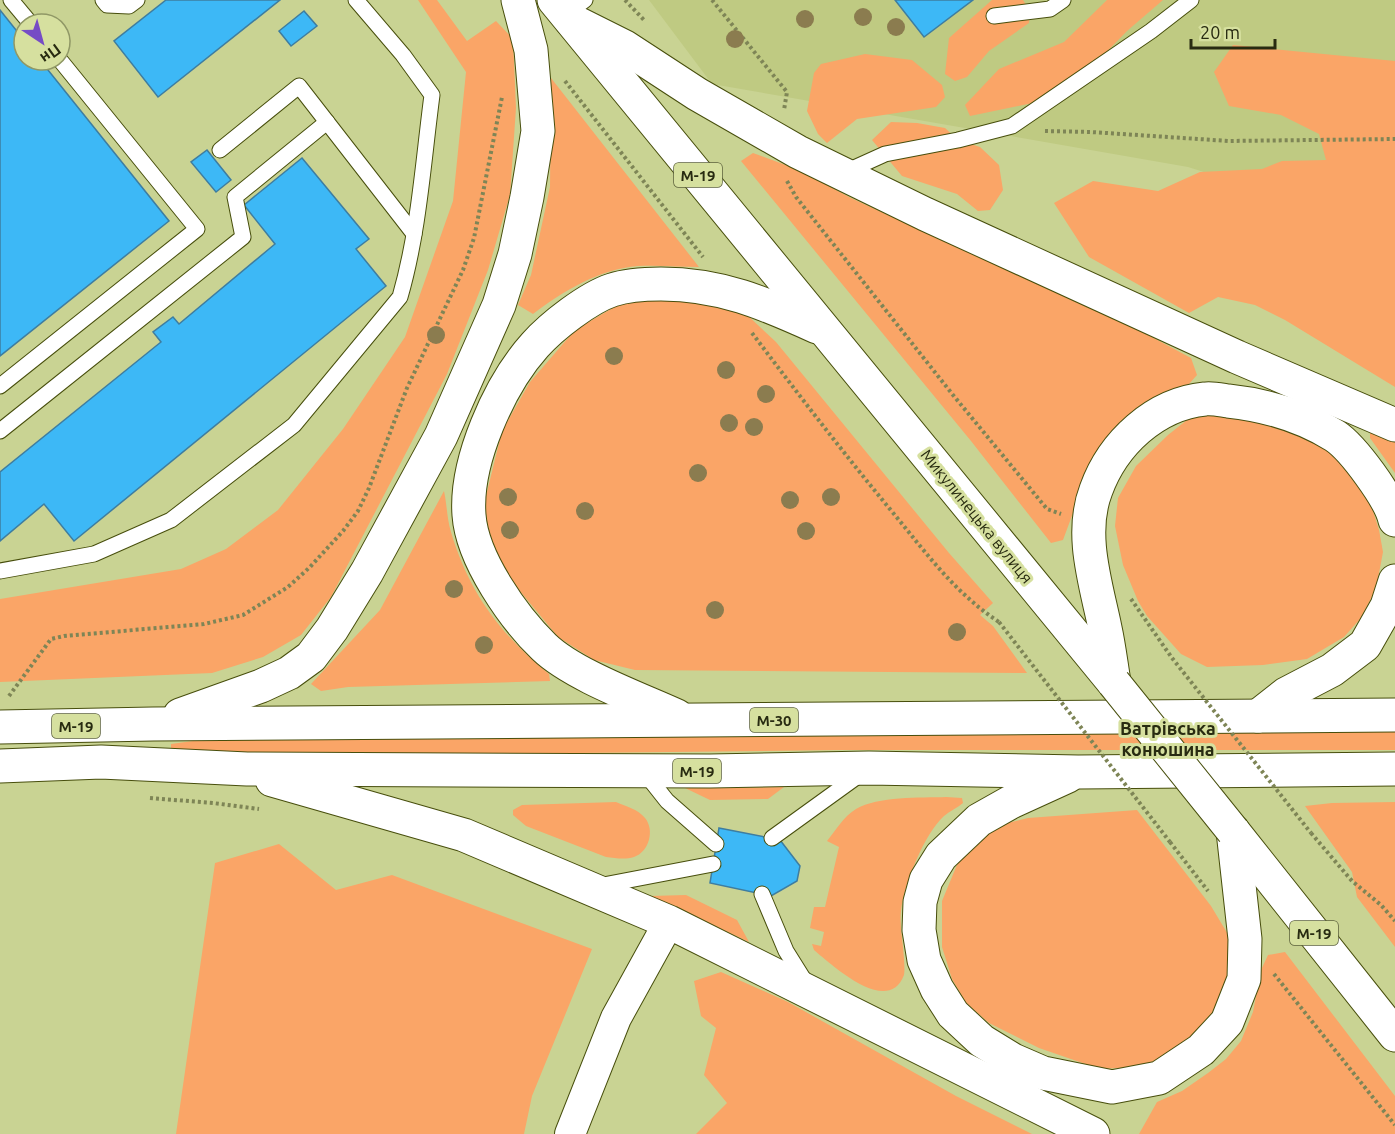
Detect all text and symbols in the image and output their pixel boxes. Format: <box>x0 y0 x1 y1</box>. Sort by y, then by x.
north arrow <box>12 12 72 72</box>
scale bar <box>1191 12 1275 50</box>
text: 20 m <box>1200 22 1240 42</box>
text: Пн <box>37 41 65 68</box>
road number: М-19 <box>674 163 722 187</box>
street label: Микулинецька вулиця <box>918 446 1036 586</box>
road number: М-30 <box>750 708 798 732</box>
road number: М-19 <box>52 714 100 738</box>
district label: Ватрівська конюшина <box>1120 718 1216 759</box>
road number: М-19 <box>673 759 721 783</box>
road number: М-19 <box>1290 921 1338 945</box>

